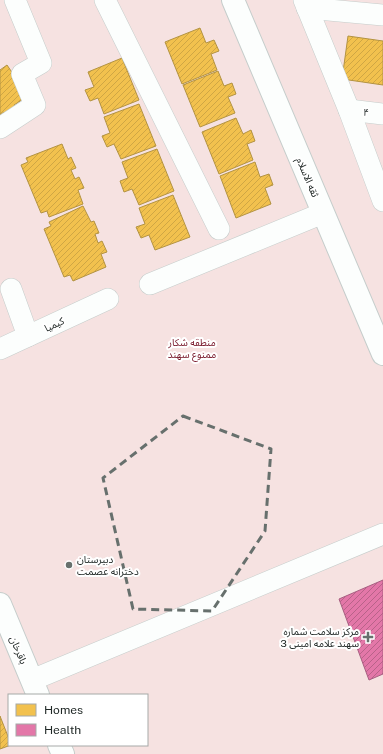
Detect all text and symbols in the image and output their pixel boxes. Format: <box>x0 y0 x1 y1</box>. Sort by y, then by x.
street label: ۴ <box>362 106 370 118</box>
street label: ثقه الاسلام <box>291 155 322 200</box>
street label: کیمیا <box>42 314 67 334</box>
park label: منطقه شکار ممنوع سهند <box>167 336 216 362</box>
place label: دبیرستان دخترانه عصمت <box>77 553 139 578</box>
marker: دبیرستان دخترانه عصمت <box>64 560 74 570</box>
place label: مرکز سلامت شماره 3 سهند علامه امینی <box>280 625 359 649</box>
marker: مرکز سلامت شماره 3 سهند علامه امینی <box>362 631 374 643</box>
street label: باقرخان <box>7 634 30 666</box>
legend <box>8 694 148 746</box>
text: Homes <box>44 703 83 717</box>
text: Health <box>44 723 81 737</box>

